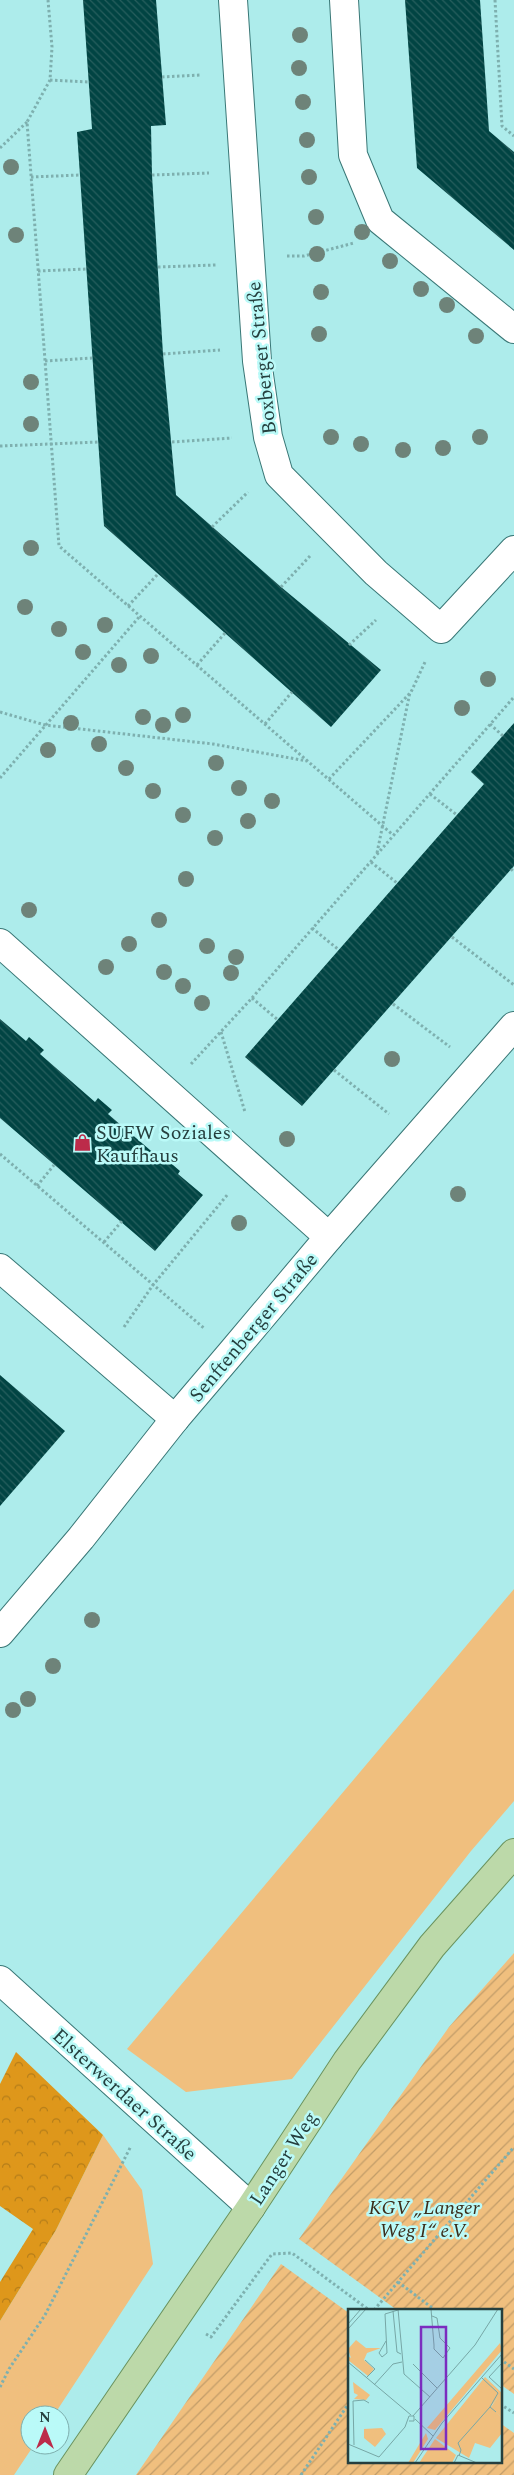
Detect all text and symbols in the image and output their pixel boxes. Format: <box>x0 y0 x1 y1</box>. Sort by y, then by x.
street label: Boxberger Straße <box>239 280 285 436</box>
place label: SUFW Soziales Kaufhaus <box>96 1118 231 1171</box>
shop icon: SUFW Soziales Kaufhaus <box>72 1133 92 1153</box>
street label: Senftenberger Straße <box>182 1246 325 1409</box>
street label: Elsterwerdaer Straße <box>45 2021 204 2168</box>
street label: Langer Weg <box>242 2105 326 2212</box>
park label: KGV „Langer Weg I“ e.V. <box>368 2193 481 2246</box>
inset map <box>348 2309 502 2462</box>
north arrow <box>20 2405 70 2455</box>
text: N <box>39 2407 51 2428</box>

